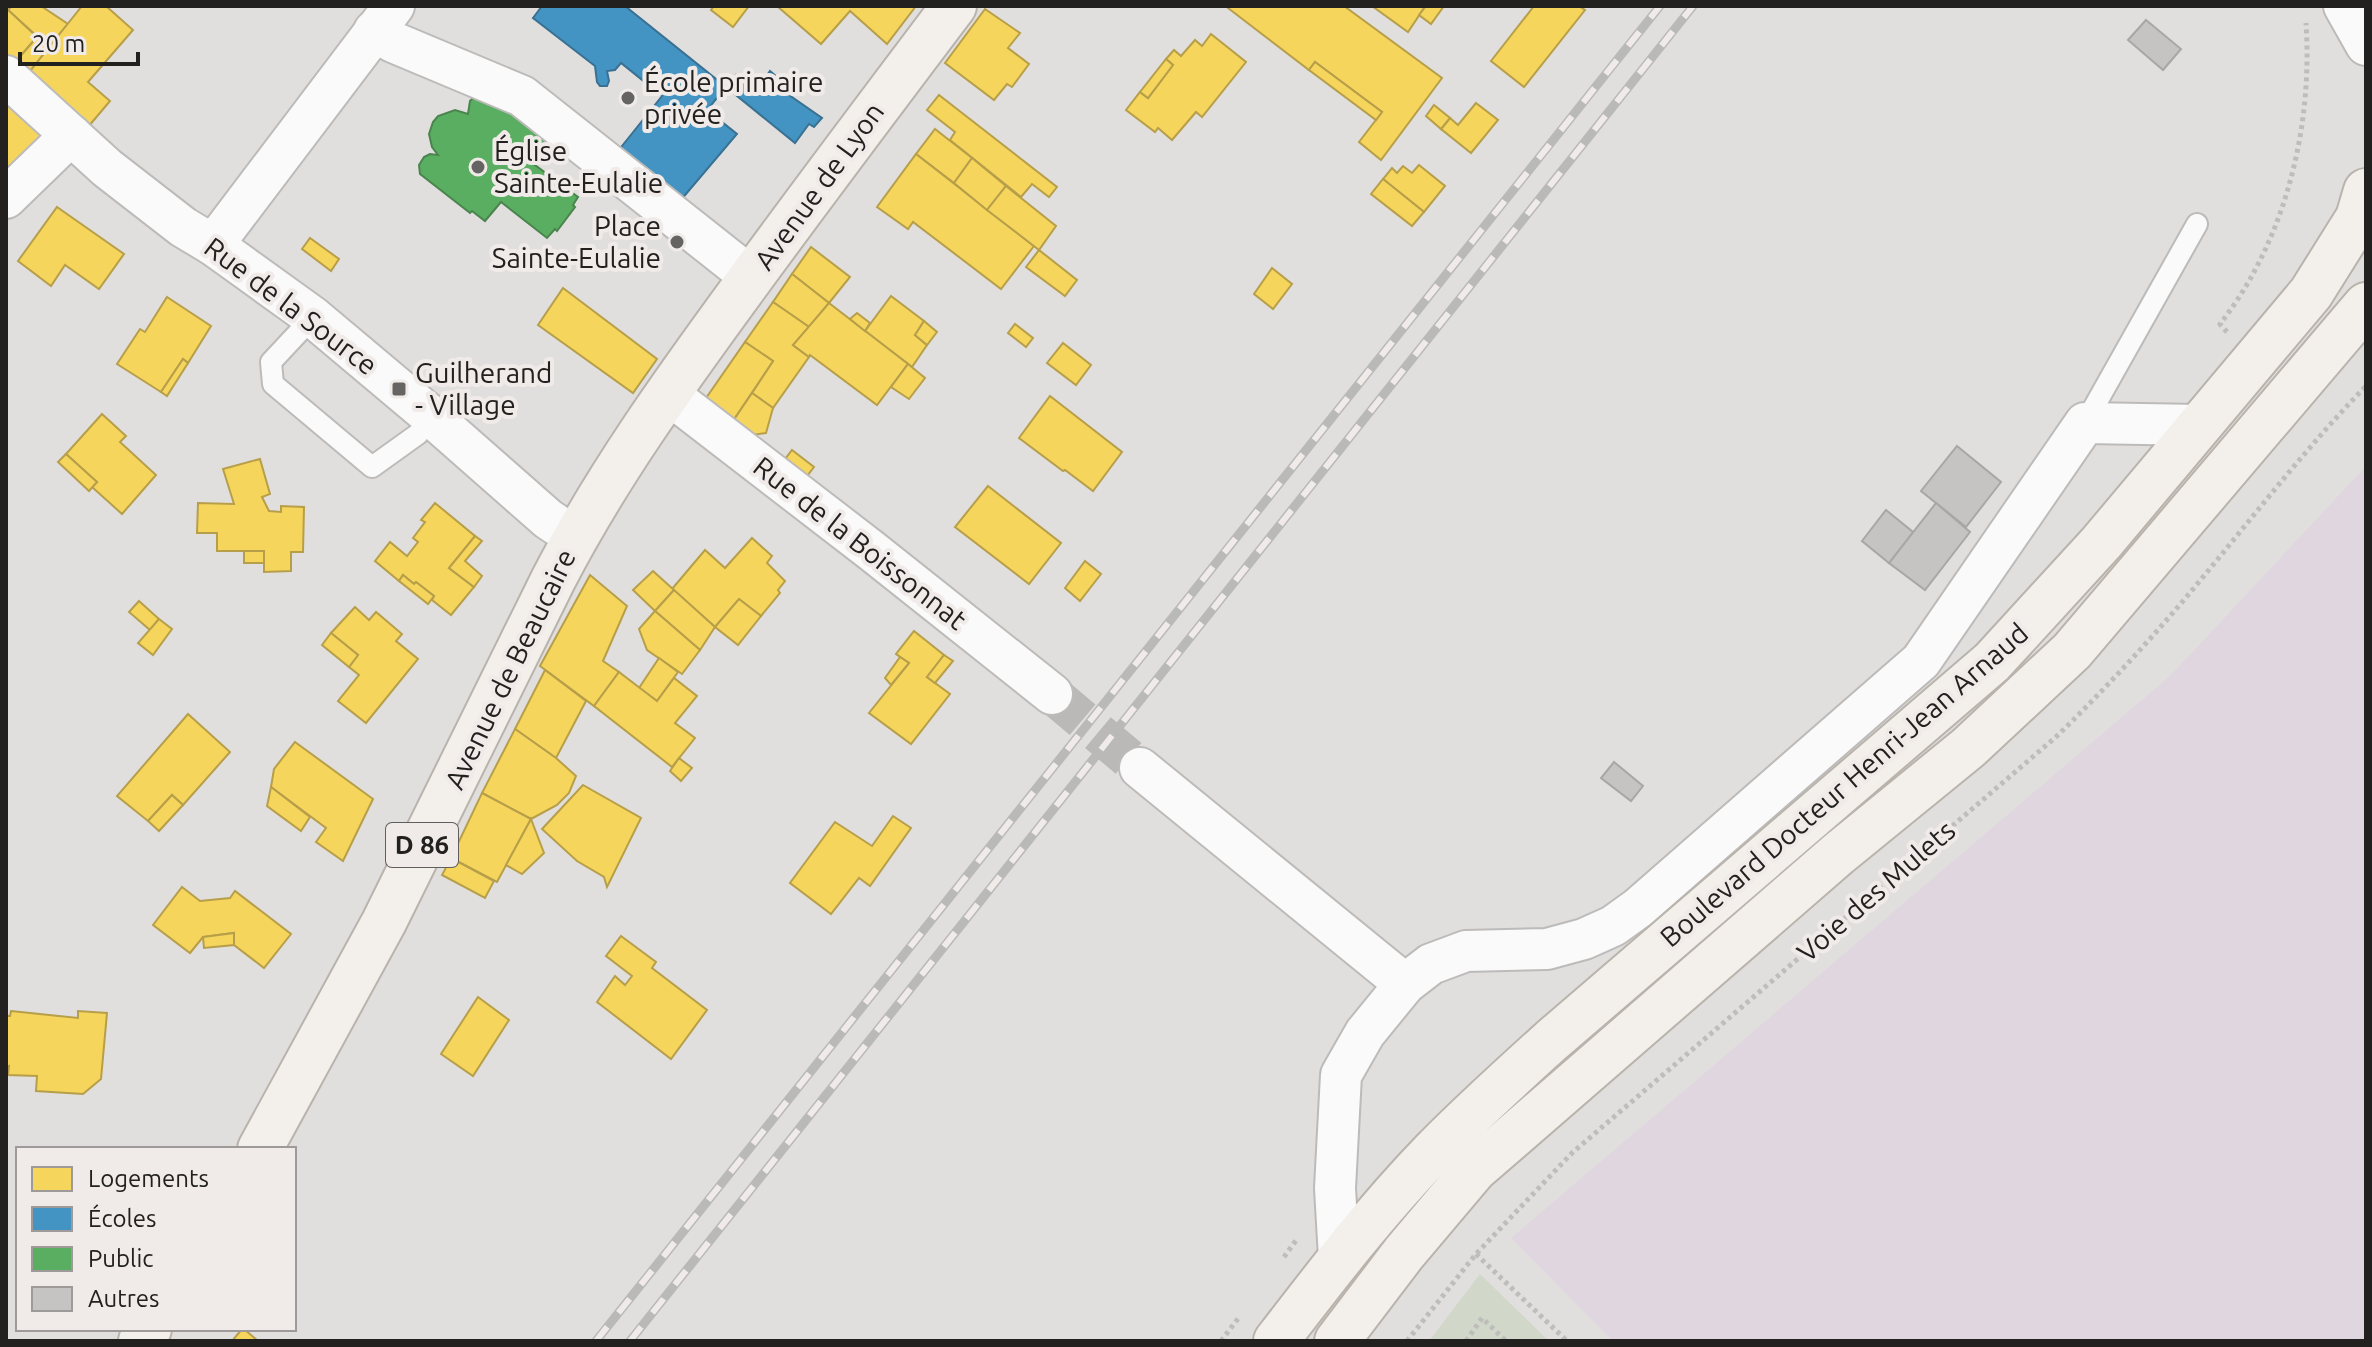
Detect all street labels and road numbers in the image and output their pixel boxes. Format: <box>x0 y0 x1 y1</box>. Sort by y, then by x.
street label: Avenue de Lyon <box>748 96 890 275</box>
street label: Rue de la Source <box>199 231 384 380</box>
street label: Rue de la Boissonnat <box>748 450 973 635</box>
street label: Avenue de Beaucaire <box>438 544 581 794</box>
street label: Boulevard Docteur Henri-Jean Arnaud <box>1654 617 2034 953</box>
street label: Voie des Mulets <box>1791 814 1961 967</box>
road number: D 86 <box>386 823 458 867</box>

